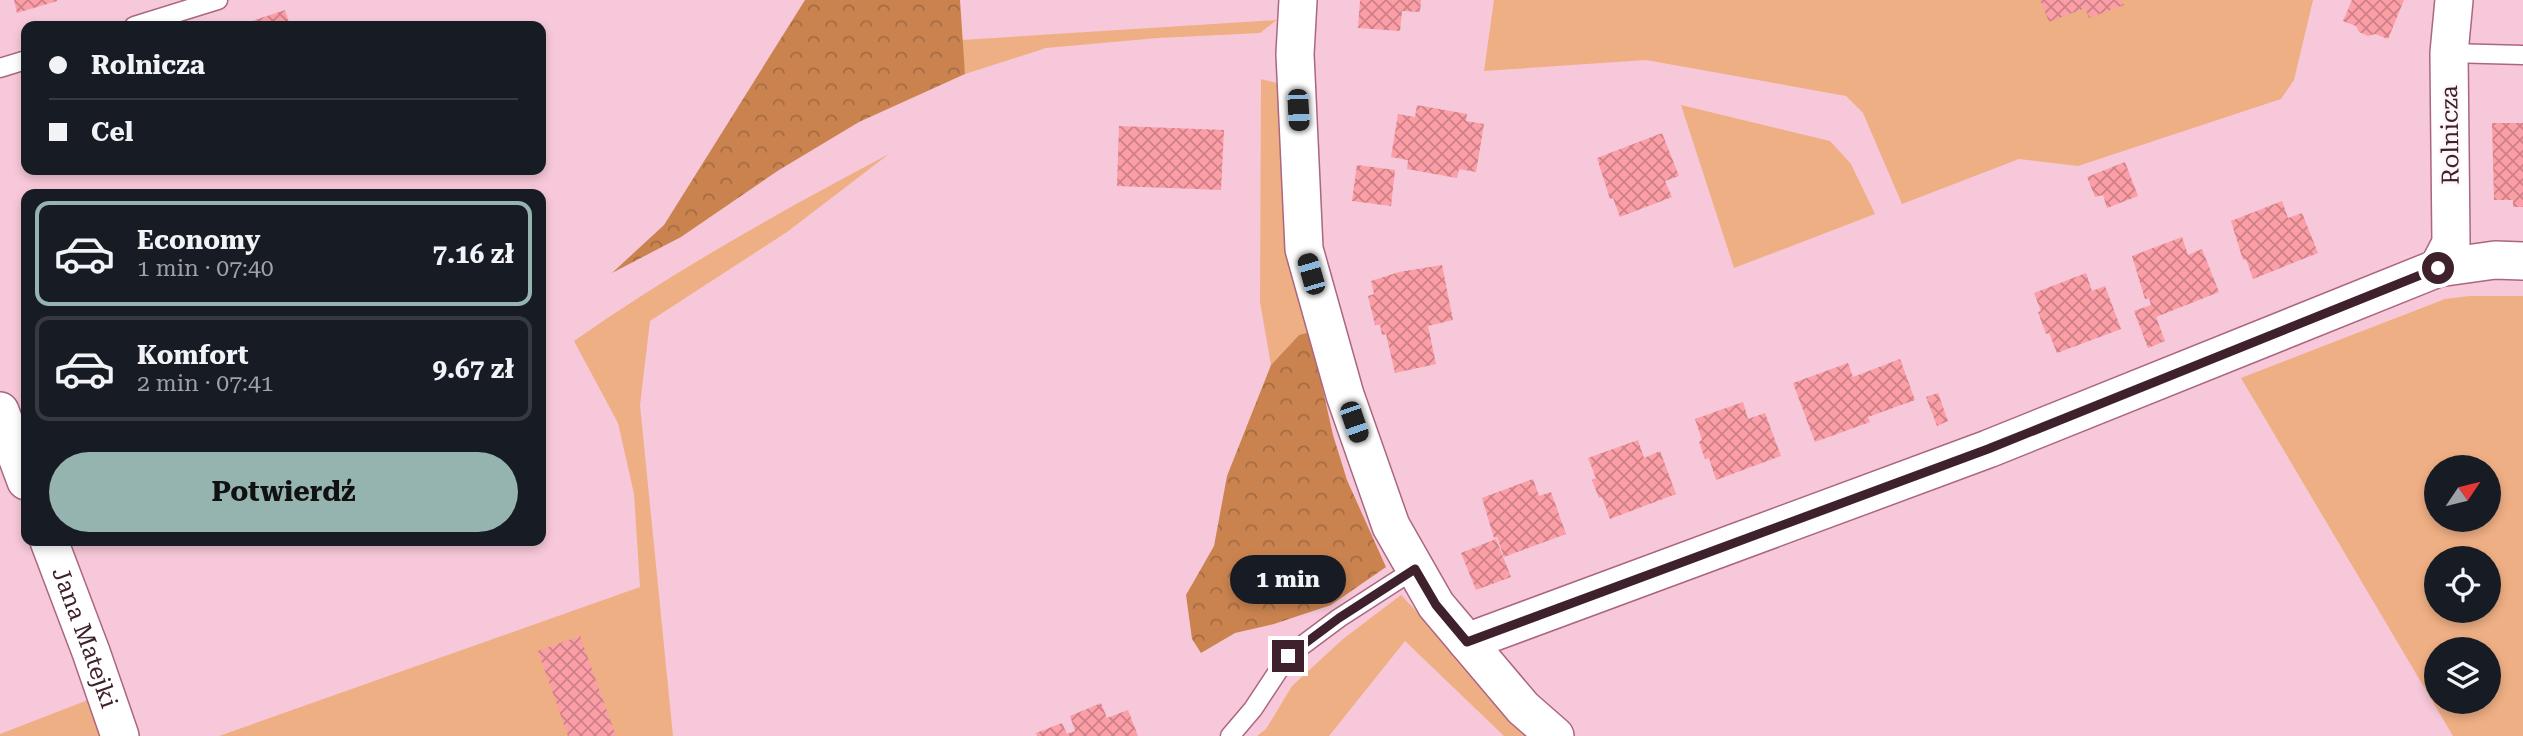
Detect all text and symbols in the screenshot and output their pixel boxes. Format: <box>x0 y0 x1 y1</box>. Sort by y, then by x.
text: Rolnicza <box>91 50 205 80</box>
street label: Rolnicza <box>2435 85 2465 185</box>
car <box>1287 88 1310 132</box>
text: Cel <box>91 117 133 147</box>
icon: car <box>53 222 116 285</box>
text: Economy <box>137 225 260 255</box>
text: 7.16 zł <box>432 239 514 269</box>
car <box>1296 251 1327 297</box>
route start <box>2422 252 2454 284</box>
text: 1 min · 07:40 <box>137 255 274 282</box>
icon: car <box>53 337 116 400</box>
text: Komfort <box>137 340 249 370</box>
text: 9.67 zł <box>432 354 514 384</box>
text: 2 min · 07:41 <box>137 370 274 397</box>
car <box>1338 399 1371 445</box>
button: Potwierdź <box>49 452 518 532</box>
north arrow <box>2424 455 2501 532</box>
map controls <box>2424 455 2501 714</box>
button: locate <box>2424 546 2501 623</box>
callout: 1 min <box>1230 554 1346 604</box>
street label: Jana Matejki <box>46 563 123 712</box>
text: 1 min <box>1256 566 1320 593</box>
button: layers <box>2424 637 2501 714</box>
route end <box>1272 640 1304 672</box>

